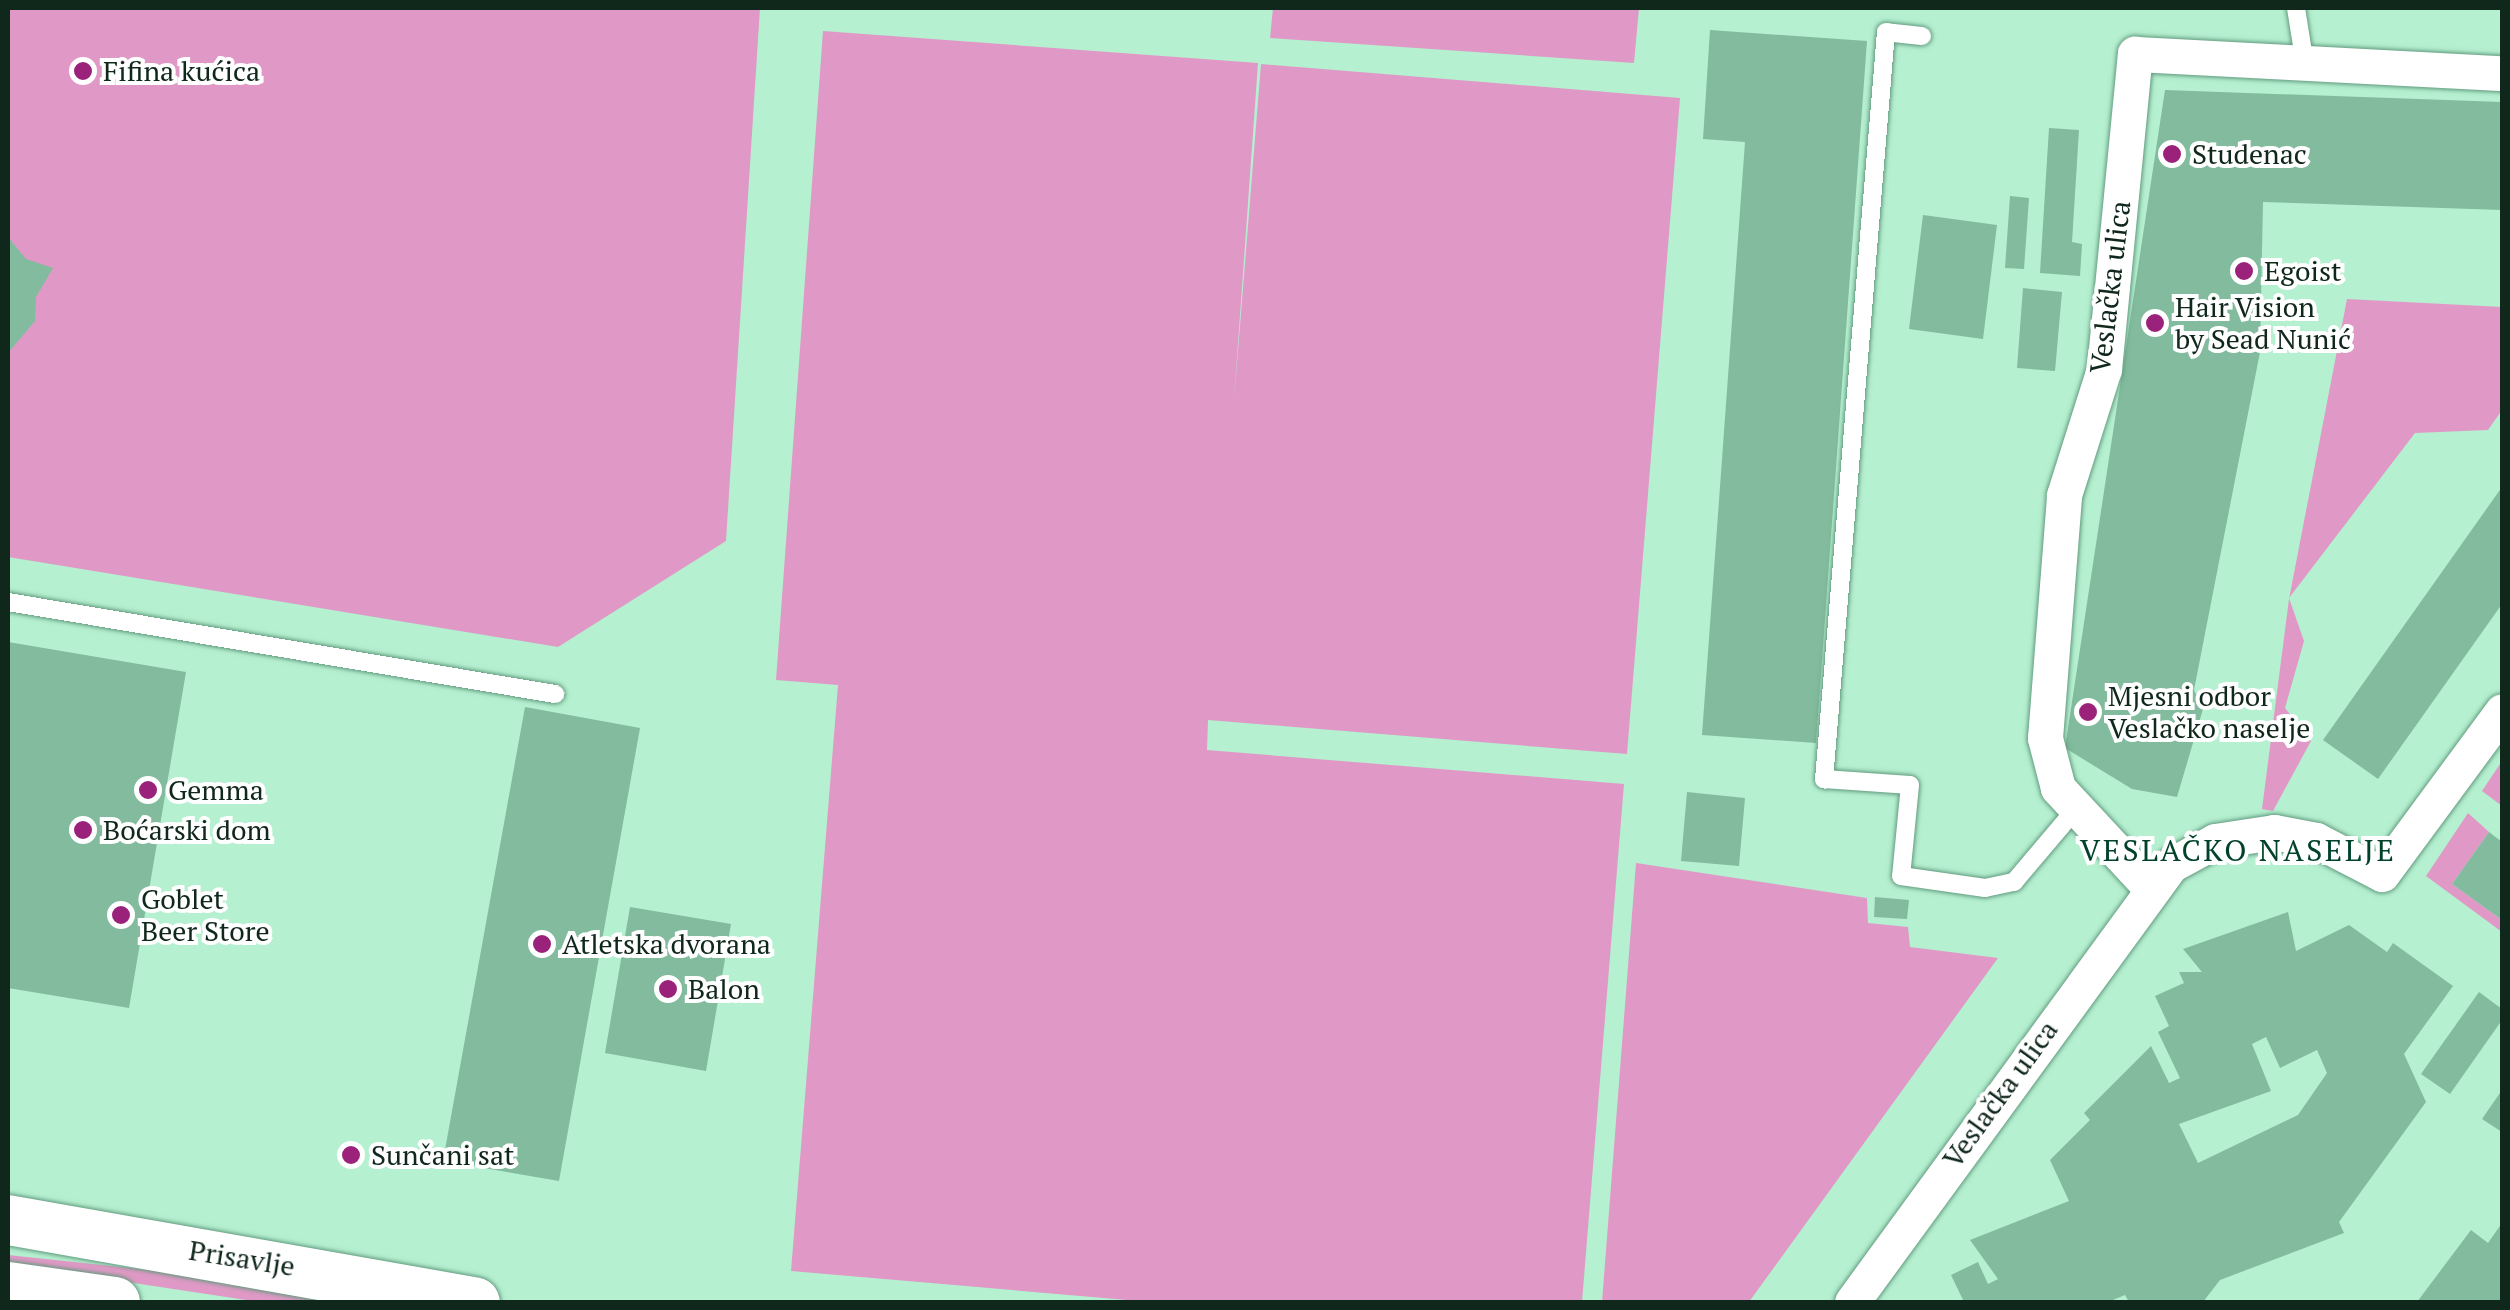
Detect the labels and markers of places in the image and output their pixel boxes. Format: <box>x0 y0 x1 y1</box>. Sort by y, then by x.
place label: Fifina kućica <box>103 54 260 88</box>
marker: Fifina kućica <box>72 60 94 82</box>
place label: Studenac <box>2192 137 2307 171</box>
marker: Studenac <box>2161 143 2183 165</box>
place label: Egoist <box>2264 254 2341 288</box>
marker: Egoist <box>2233 260 2255 282</box>
place label: Hair Vision by Sead Nunić <box>2175 290 2351 356</box>
marker: Hair Vision by Sead Nunić <box>2144 312 2166 334</box>
place label: Mjesni odbor Veslačko naselje <box>2108 679 2310 745</box>
marker: Mjesni odbor Veslačko naselje <box>2077 701 2099 723</box>
place label: Gemma <box>168 773 264 807</box>
marker: Gemma <box>137 779 159 801</box>
place label: Boćarski dom <box>103 813 271 847</box>
marker: Boćarski dom <box>72 819 94 841</box>
place label: Goblet Beer Store <box>141 882 270 948</box>
marker: Goblet Beer Store <box>110 904 132 926</box>
place label: Atletska dvorana <box>562 927 771 961</box>
marker: Atletska dvorana <box>531 933 553 955</box>
place label: Balon <box>688 972 760 1006</box>
marker: Balon <box>657 978 679 1000</box>
place label: Sunčani sat <box>371 1138 514 1172</box>
marker: Sunčani sat <box>340 1144 362 1166</box>

